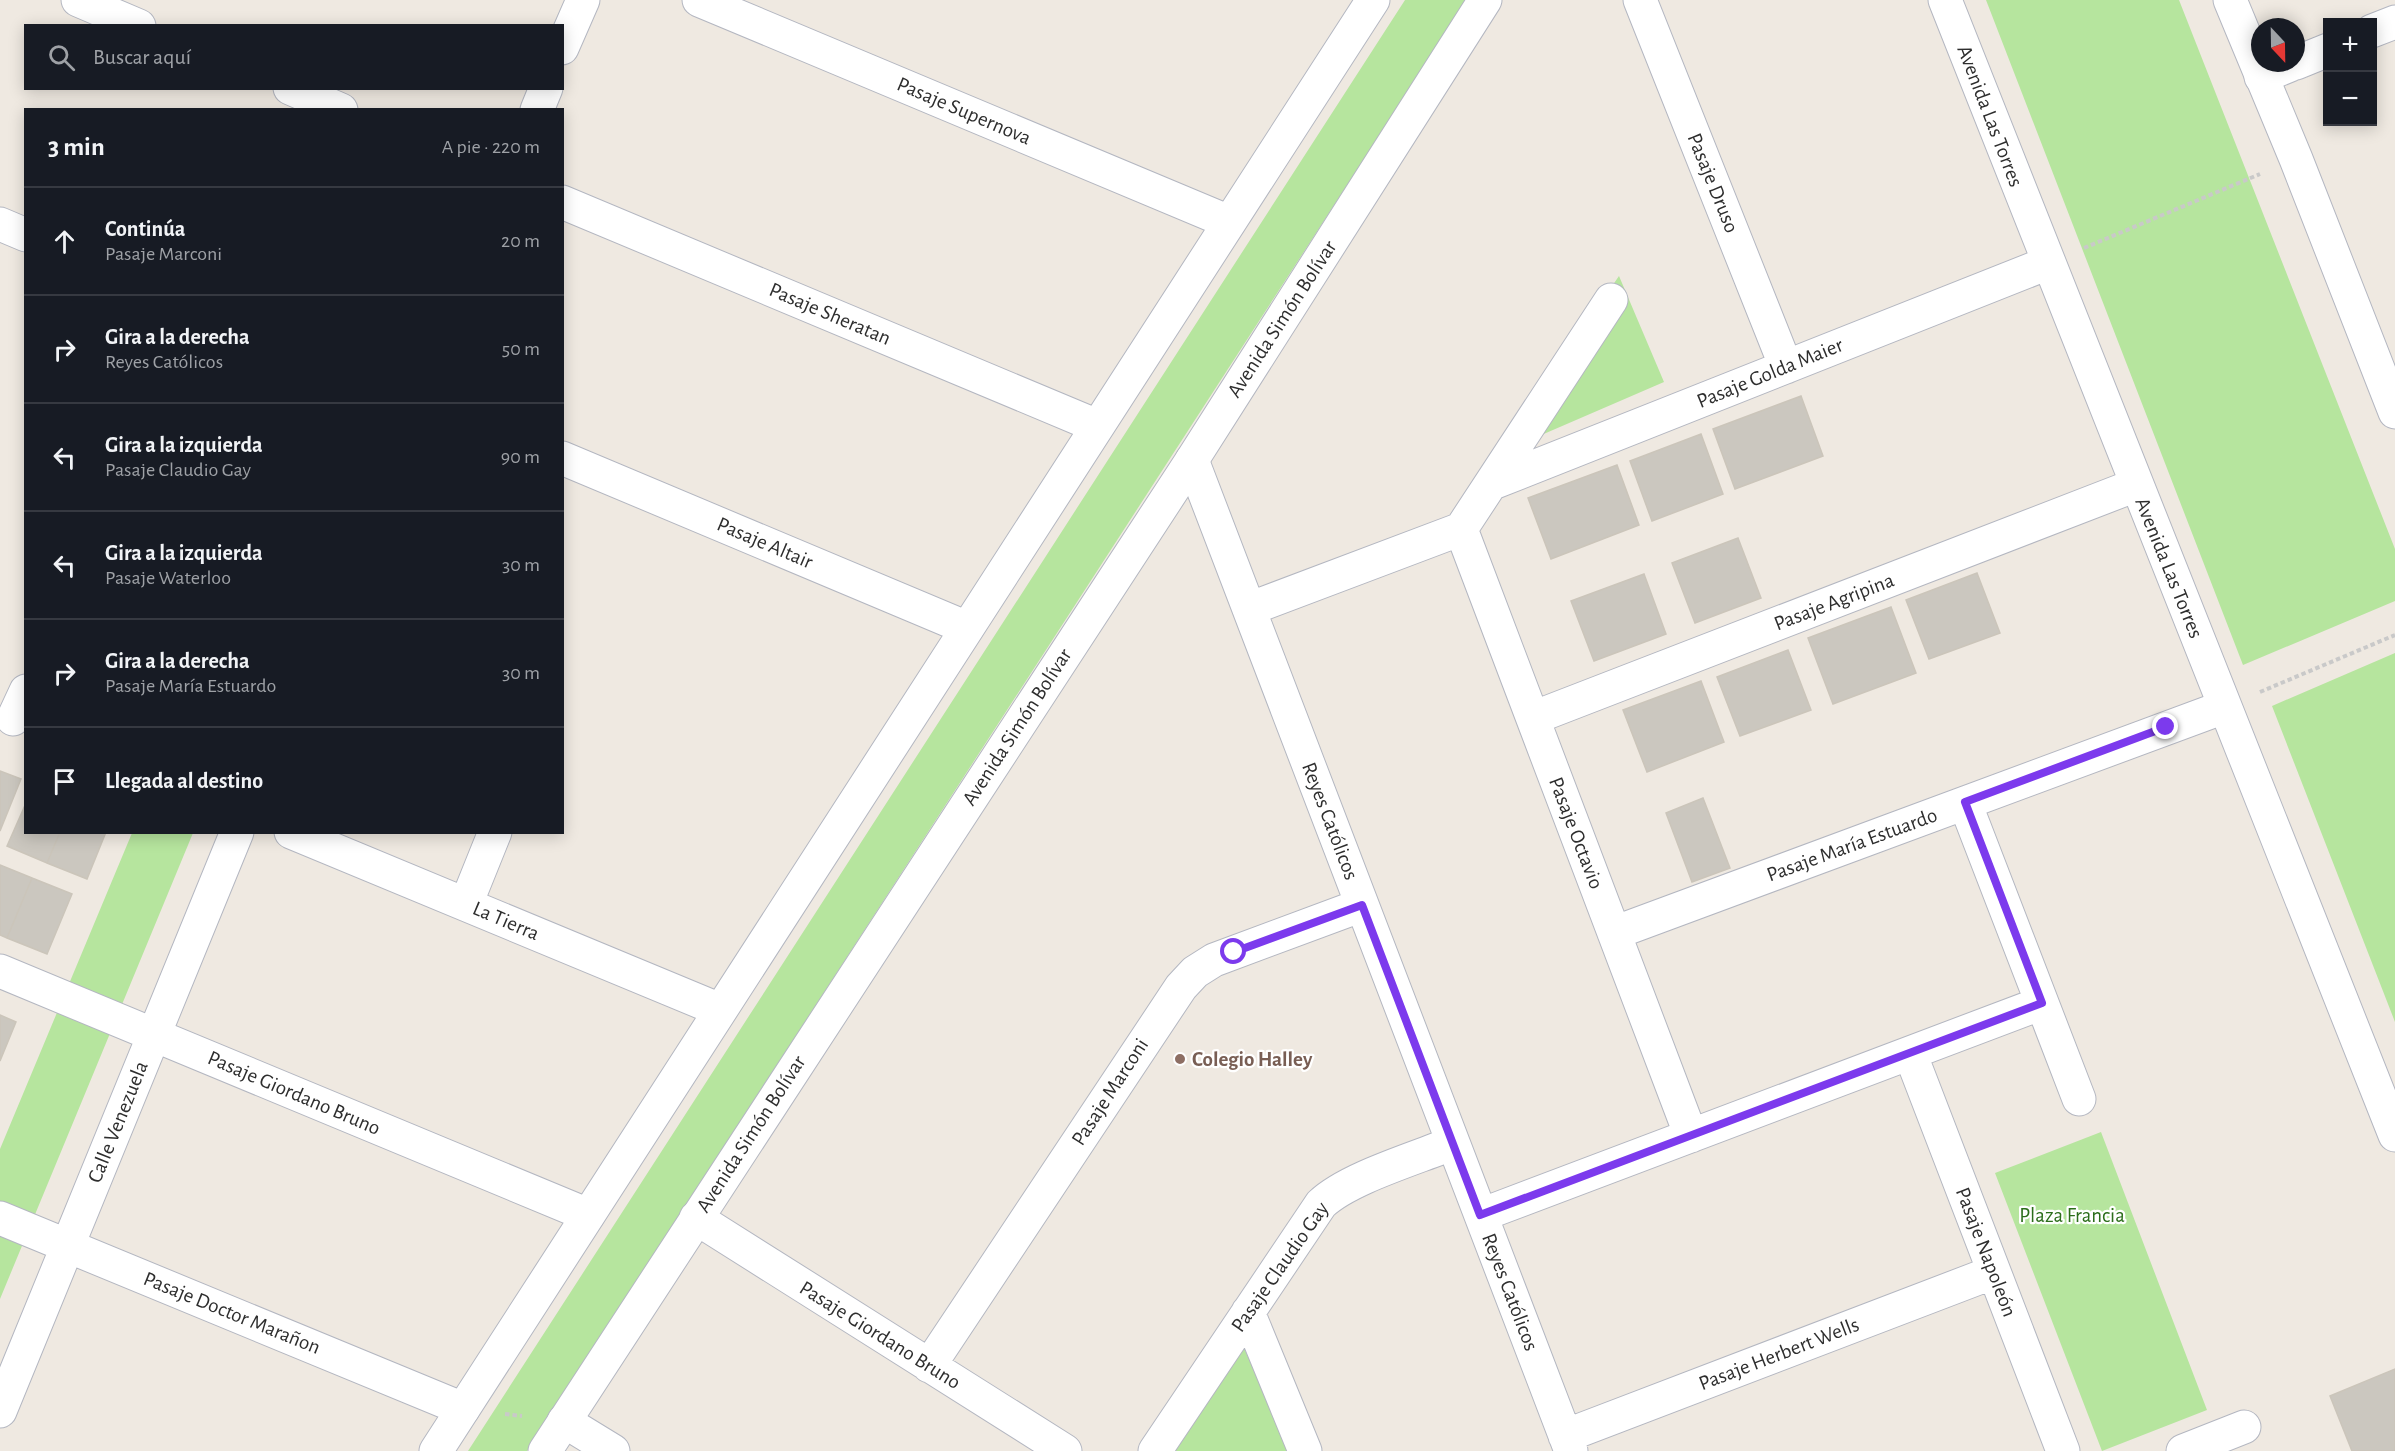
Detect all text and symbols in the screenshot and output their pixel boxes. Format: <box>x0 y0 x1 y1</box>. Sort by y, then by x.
north arrow <box>2251 18 2305 72</box>
map controls <box>2323 18 2377 126</box>
button: + <box>2323 18 2377 72</box>
search box <box>24 24 564 90</box>
icon: search <box>45 41 78 74</box>
street label: Avenida Las Torres <box>1953 42 2027 190</box>
text: Buscar aquí <box>93 46 191 68</box>
button: − <box>2323 72 2377 126</box>
street label: Pasaje Supernova <box>894 73 1034 149</box>
street label: Pasaje Druso <box>1684 130 1742 236</box>
text: 3 min <box>48 134 105 160</box>
text: A pie · 220 m <box>442 137 540 157</box>
text: Continúa <box>105 218 185 240</box>
icon: ahead <box>48 225 81 258</box>
text: 20 m <box>501 231 540 251</box>
street label: Avenida Simón Bolívar <box>1223 237 1341 401</box>
text: Pasaje Marconi <box>105 244 222 264</box>
street label: Pasaje Sheratan <box>766 279 894 349</box>
text: Gira a la derecha <box>105 326 250 348</box>
icon: right <box>48 333 81 366</box>
street label: Pasaje Golda Maier <box>1694 334 1846 412</box>
text: 50 m <box>502 339 540 359</box>
text: Reyes Católicos <box>105 352 223 372</box>
text: Gira a la izquierda <box>105 434 263 456</box>
icon: left <box>48 441 81 474</box>
text: 90 m <box>501 447 540 467</box>
text: Pasaje Claudio Gay <box>105 460 251 480</box>
street label: Avenida Las Torres <box>2131 495 2207 641</box>
street label: Pasaje Altair <box>714 513 816 573</box>
text: Gira a la izquierda <box>105 542 263 564</box>
icon: left <box>48 549 81 582</box>
text: 30 m <box>502 555 540 575</box>
text: Pasaje Waterloo <box>105 568 231 588</box>
street label: Pasaje Agripina <box>1771 569 1897 635</box>
street label: Avenida Simón Bolívar <box>958 645 1076 809</box>
text: Gira a la derecha <box>105 650 250 672</box>
icon: right <box>48 657 81 690</box>
text: 30 m <box>502 663 540 683</box>
text: Pasaje María Estuardo <box>105 676 276 696</box>
route end <box>2152 713 2178 739</box>
street label: Reyes Católicos <box>1298 759 1362 883</box>
icon: arrive <box>48 765 81 798</box>
text: Llegada al destino <box>105 770 263 792</box>
street label: Pasaje Octavio <box>1545 774 1607 892</box>
street label: Pasaje María Estuardo <box>1764 804 1940 886</box>
street label: La Tierra <box>470 898 543 944</box>
route start <box>1220 938 1246 964</box>
street label: Pasaje Marconi <box>1068 1035 1152 1149</box>
street label: Pasaje Giordano Bruno <box>205 1047 383 1139</box>
place label: Colegio Halley <box>1192 1049 1313 1070</box>
street label: Avenida Simón Bolívar <box>692 1052 810 1216</box>
marker: Colegio Halley <box>1173 1052 1187 1066</box>
street label: Calle Venezuela <box>84 1058 152 1186</box>
street label: Pasaje Napoleón <box>1952 1184 2020 1320</box>
street label: Pasaje Claudio Gay <box>1227 1198 1333 1336</box>
park label: Plaza Francia <box>2019 1205 2125 1226</box>
street label: Reyes Católicos <box>1478 1230 1542 1354</box>
street label: Pasaje Doctor Marañon <box>141 1268 323 1358</box>
street label: Pasaje Giordano Bruno <box>796 1277 964 1393</box>
street label: Pasaje Herbert Wells <box>1696 1314 1862 1394</box>

